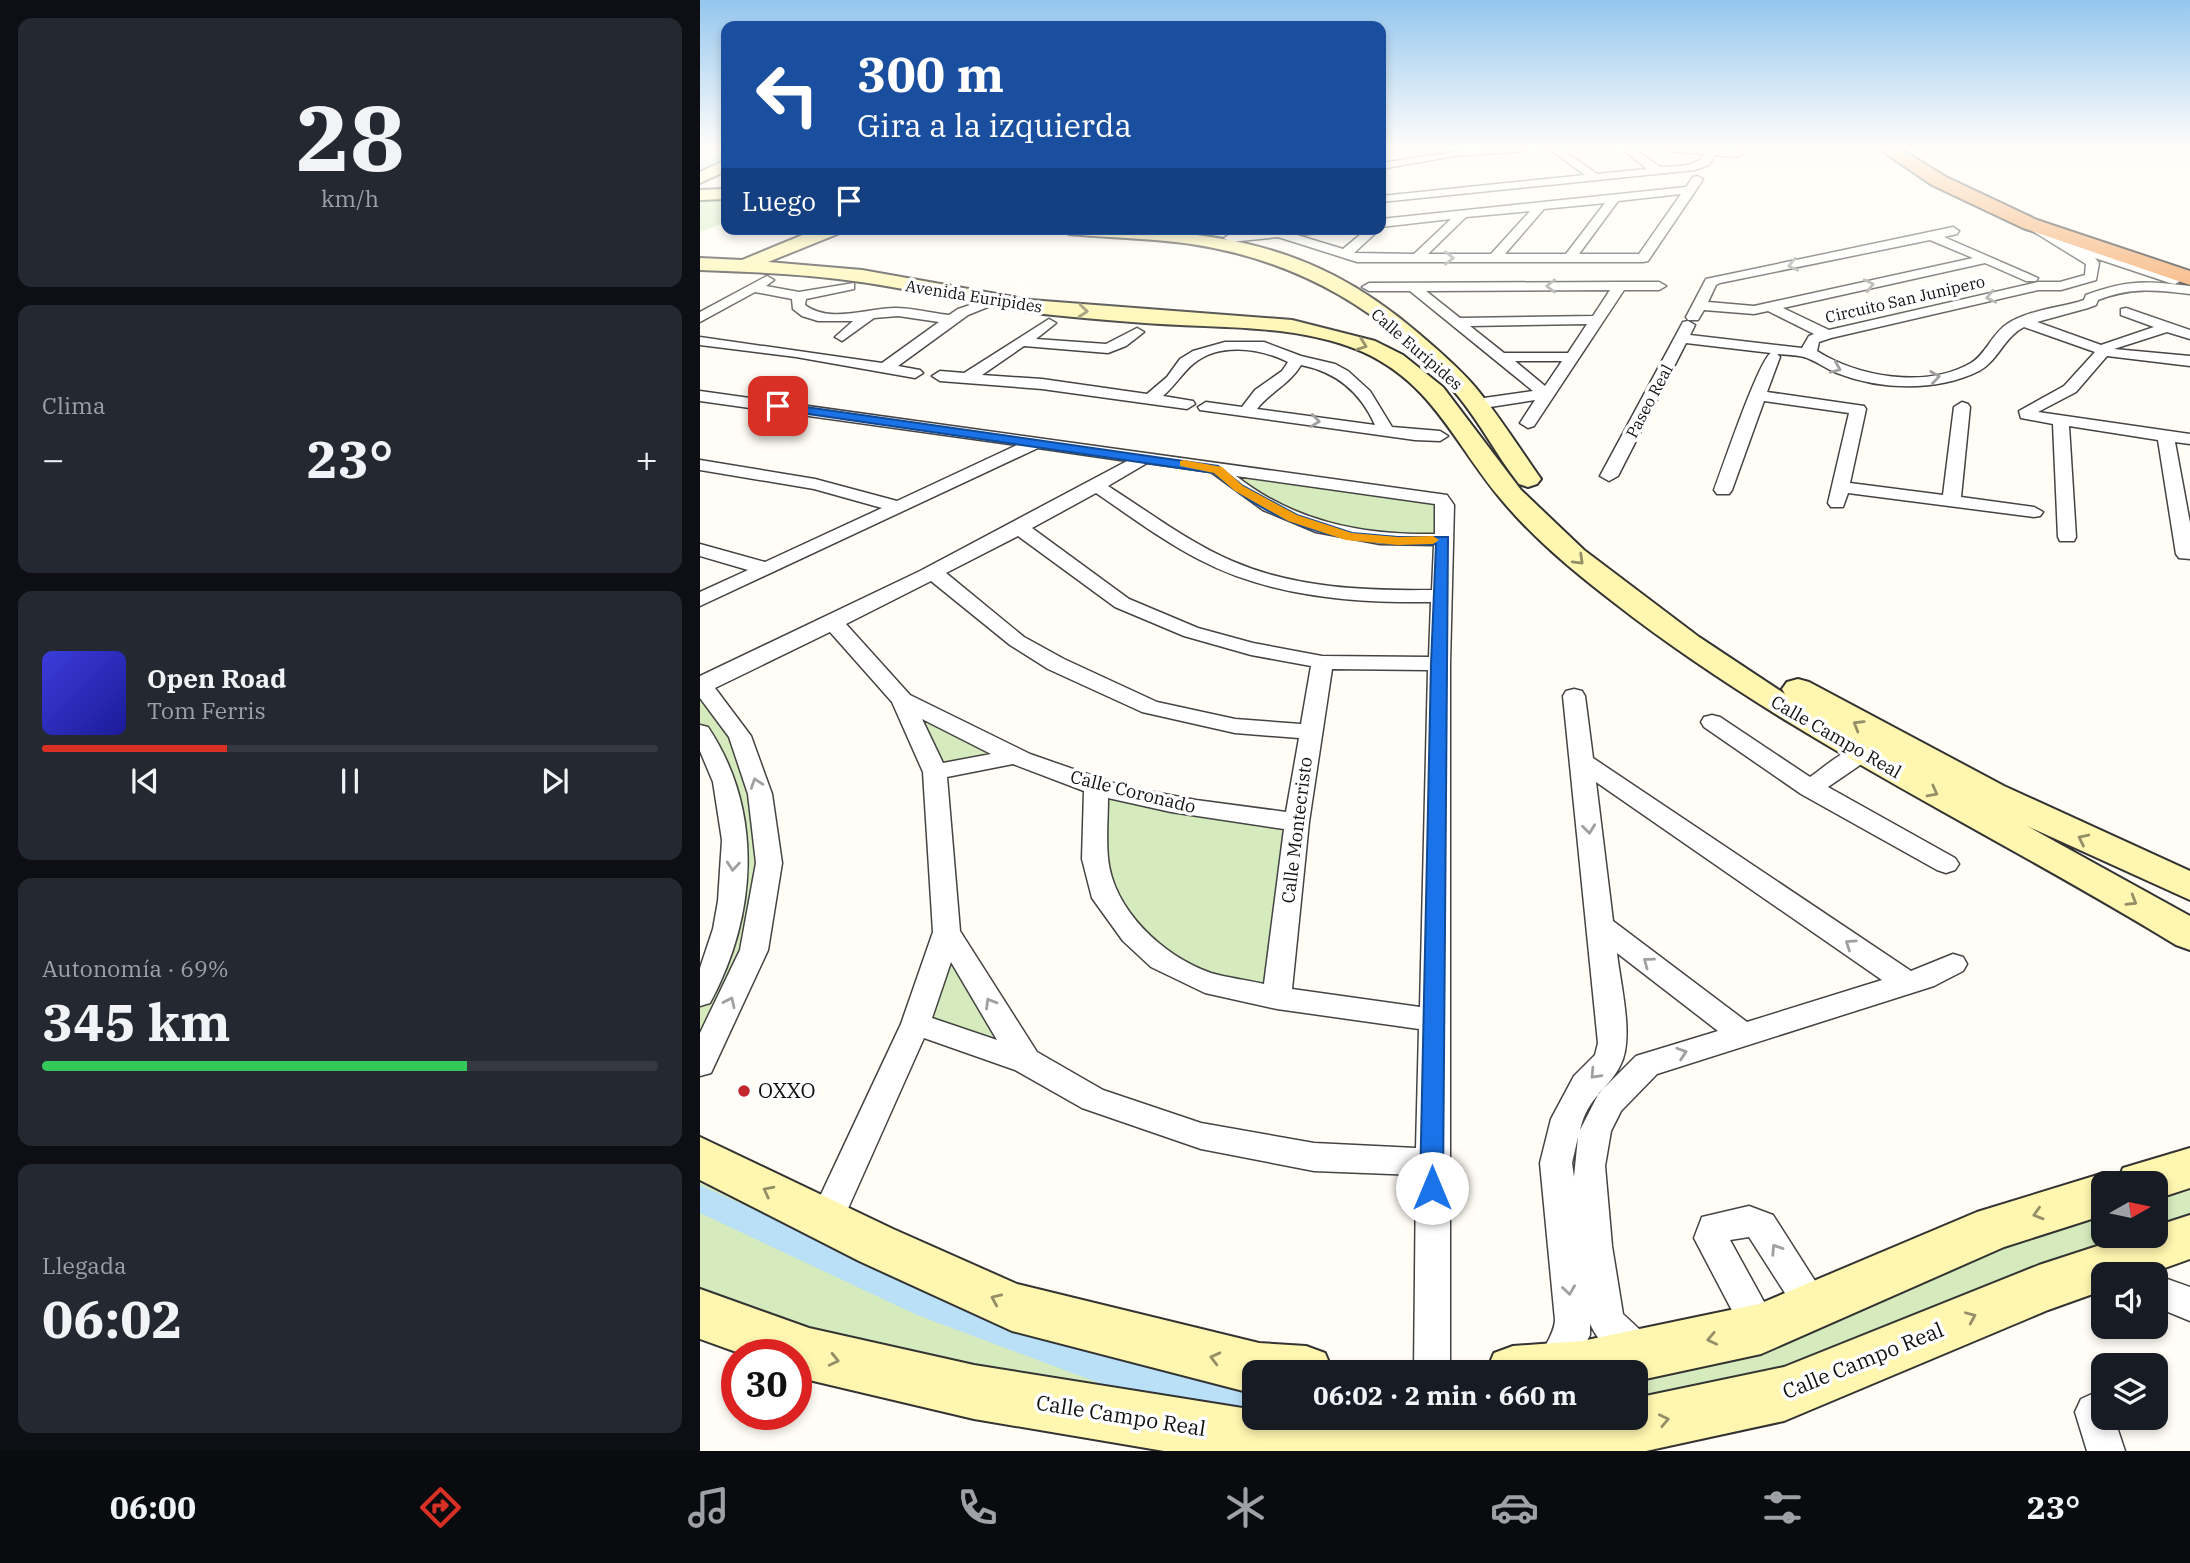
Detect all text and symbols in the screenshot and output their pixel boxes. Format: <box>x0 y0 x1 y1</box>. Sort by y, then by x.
text: 300 m <box>857 42 1004 105</box>
icon: left <box>742 49 833 140</box>
text: 28 <box>295 78 405 196</box>
text: Gira a la izquierda <box>857 104 1132 146</box>
icon: arrive <box>830 182 868 220</box>
text: km/h <box>321 183 379 213</box>
text: Luego <box>742 184 816 218</box>
one-way arrow <box>1445 250 1455 266</box>
one-way arrow <box>1787 256 1799 271</box>
street label: Circuito San Junipero <box>1823 271 1987 327</box>
street label: Avenida Euripides <box>904 275 1044 317</box>
one-way arrow <box>1546 278 1556 294</box>
one-way arrow <box>1863 278 1875 293</box>
one-way arrow <box>1985 289 1997 303</box>
one-way arrow <box>1078 303 1089 318</box>
street label: Calle Eurípides <box>1367 304 1467 394</box>
one-way arrow <box>1356 337 1368 351</box>
one-way arrow <box>1829 360 1841 374</box>
street label: Paseo Real <box>1621 361 1677 441</box>
one-way arrow <box>1929 370 1941 385</box>
pin <box>748 376 808 436</box>
icon: arrive <box>759 387 797 425</box>
text: Clima <box>42 390 106 420</box>
one-way arrow <box>1309 414 1321 429</box>
text: 23° <box>307 425 393 492</box>
text: − <box>42 434 65 483</box>
text: + <box>635 434 658 483</box>
one-way arrow <box>1571 552 1584 565</box>
text: Open Road <box>147 661 286 695</box>
street label: Calle Campo Real <box>1767 690 1906 783</box>
text: Tom Ferris <box>147 695 266 725</box>
one-way arrow <box>1853 720 1866 733</box>
street label: Calle Montecristo <box>1276 755 1317 904</box>
icon: previous <box>126 762 164 800</box>
icon: pause <box>331 762 369 800</box>
icon: next <box>536 762 574 800</box>
street label: Calle Coronado <box>1068 765 1198 818</box>
one-way arrow <box>750 777 764 789</box>
one-way arrow <box>1925 784 1938 797</box>
one-way arrow <box>1582 823 1597 834</box>
one-way arrow <box>2078 833 2090 847</box>
one-way arrow <box>726 861 741 872</box>
one-way arrow <box>2125 892 2138 905</box>
one-way arrow <box>1845 939 1858 952</box>
text: Autonomía · 69% <box>42 953 229 983</box>
one-way arrow <box>1643 958 1655 970</box>
text: 345 km <box>42 988 231 1055</box>
one-way arrow <box>722 997 736 1010</box>
one-way arrow <box>986 998 999 1011</box>
one-way arrow <box>1676 1047 1688 1061</box>
one-way arrow <box>1591 1066 1604 1079</box>
place label: OXXO <box>758 1076 816 1104</box>
marker: OXXO <box>736 1083 752 1099</box>
position arrow <box>1395 1151 1469 1225</box>
north arrow <box>2091 1171 2168 1248</box>
map controls <box>2091 1171 2168 1430</box>
one-way arrow <box>763 1186 775 1200</box>
one-way arrow <box>2033 1206 2045 1221</box>
one-way arrow <box>1771 1244 1784 1257</box>
text: Llegada <box>42 1250 126 1280</box>
button: sound <box>2091 1262 2168 1339</box>
text: 06:02 <box>42 1285 183 1352</box>
one-way arrow <box>1561 1285 1576 1296</box>
one-way arrow <box>990 1293 1003 1307</box>
one-way arrow <box>1965 1311 1977 1325</box>
street label: Calle Campo Real <box>1778 1315 1947 1405</box>
one-way arrow <box>1706 1330 1718 1345</box>
speed limit sign: 30 <box>721 1339 812 1430</box>
one-way arrow <box>828 1352 840 1366</box>
one-way arrow <box>1209 1352 1221 1366</box>
button: layers <box>2091 1353 2168 1430</box>
text: 06:02 · 2 min · 660 m <box>1313 1378 1577 1412</box>
street label: Calle Campo Real <box>1034 1388 1208 1442</box>
one-way arrow <box>1658 1413 1670 1428</box>
icon: directions <box>416 1483 465 1532</box>
icon: music <box>684 1483 733 1532</box>
icon: phone <box>953 1483 1002 1532</box>
icon: climate <box>1221 1483 1270 1532</box>
icon: car <box>1490 1483 1539 1532</box>
icon: filters <box>1758 1483 1807 1532</box>
text: 06:00 <box>110 1486 196 1528</box>
text: 23° <box>2027 1486 2080 1528</box>

